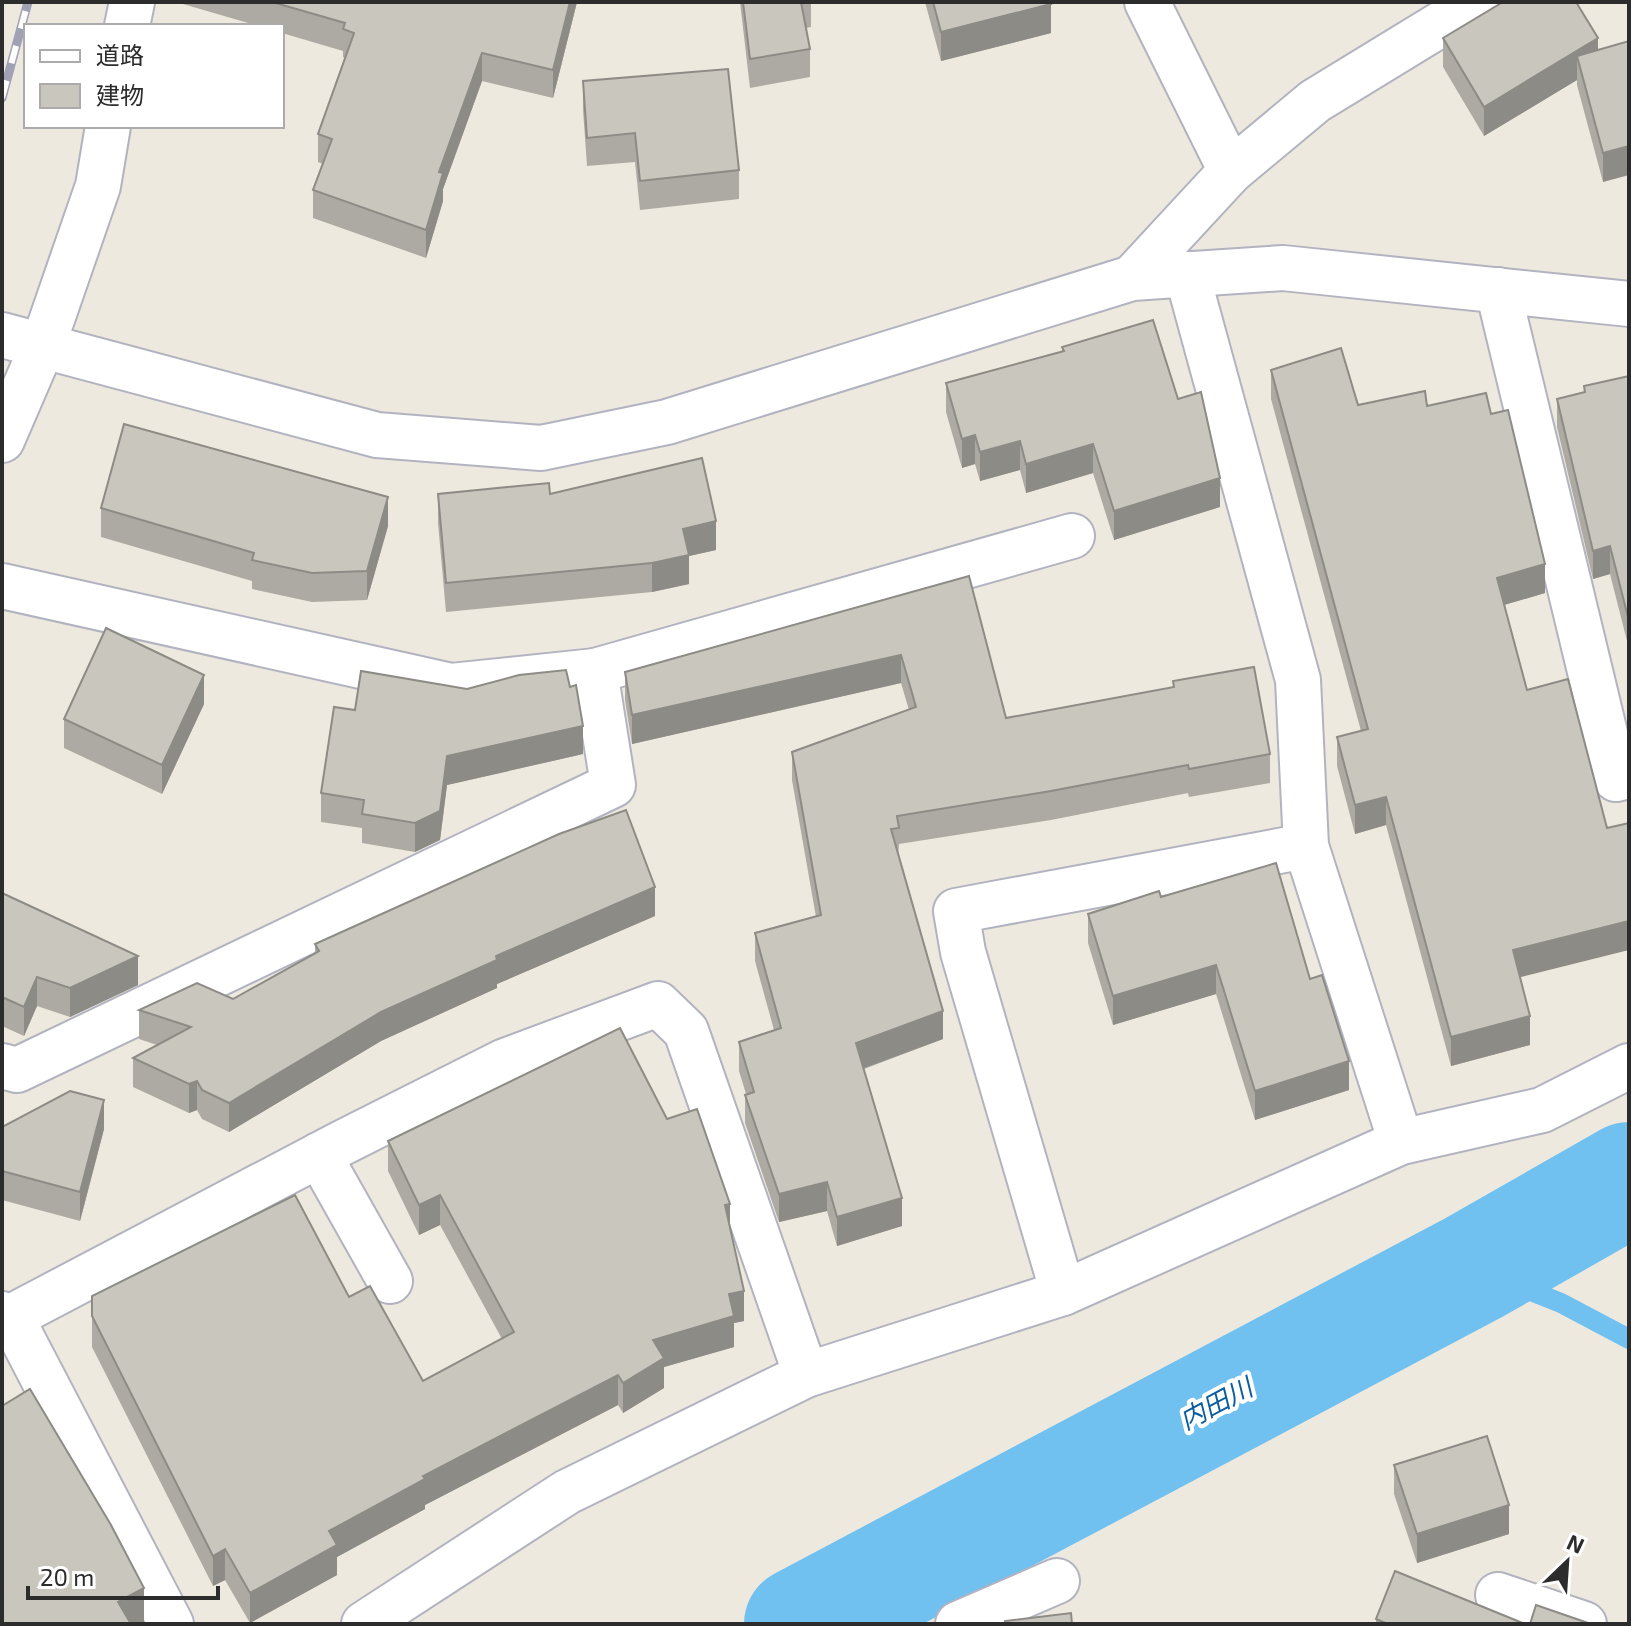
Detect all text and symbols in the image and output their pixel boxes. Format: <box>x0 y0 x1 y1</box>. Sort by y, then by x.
legend <box>24 24 284 128</box>
text: 道路 <box>96 40 144 69</box>
text: 建物 <box>96 80 144 109</box>
water label: 内田川 <box>1174 1369 1260 1435</box>
north arrow <box>1527 1522 1607 1602</box>
text: N <box>1563 1528 1589 1558</box>
scale bar <box>28 1550 218 1600</box>
text: 20 m <box>40 1562 94 1591</box>

